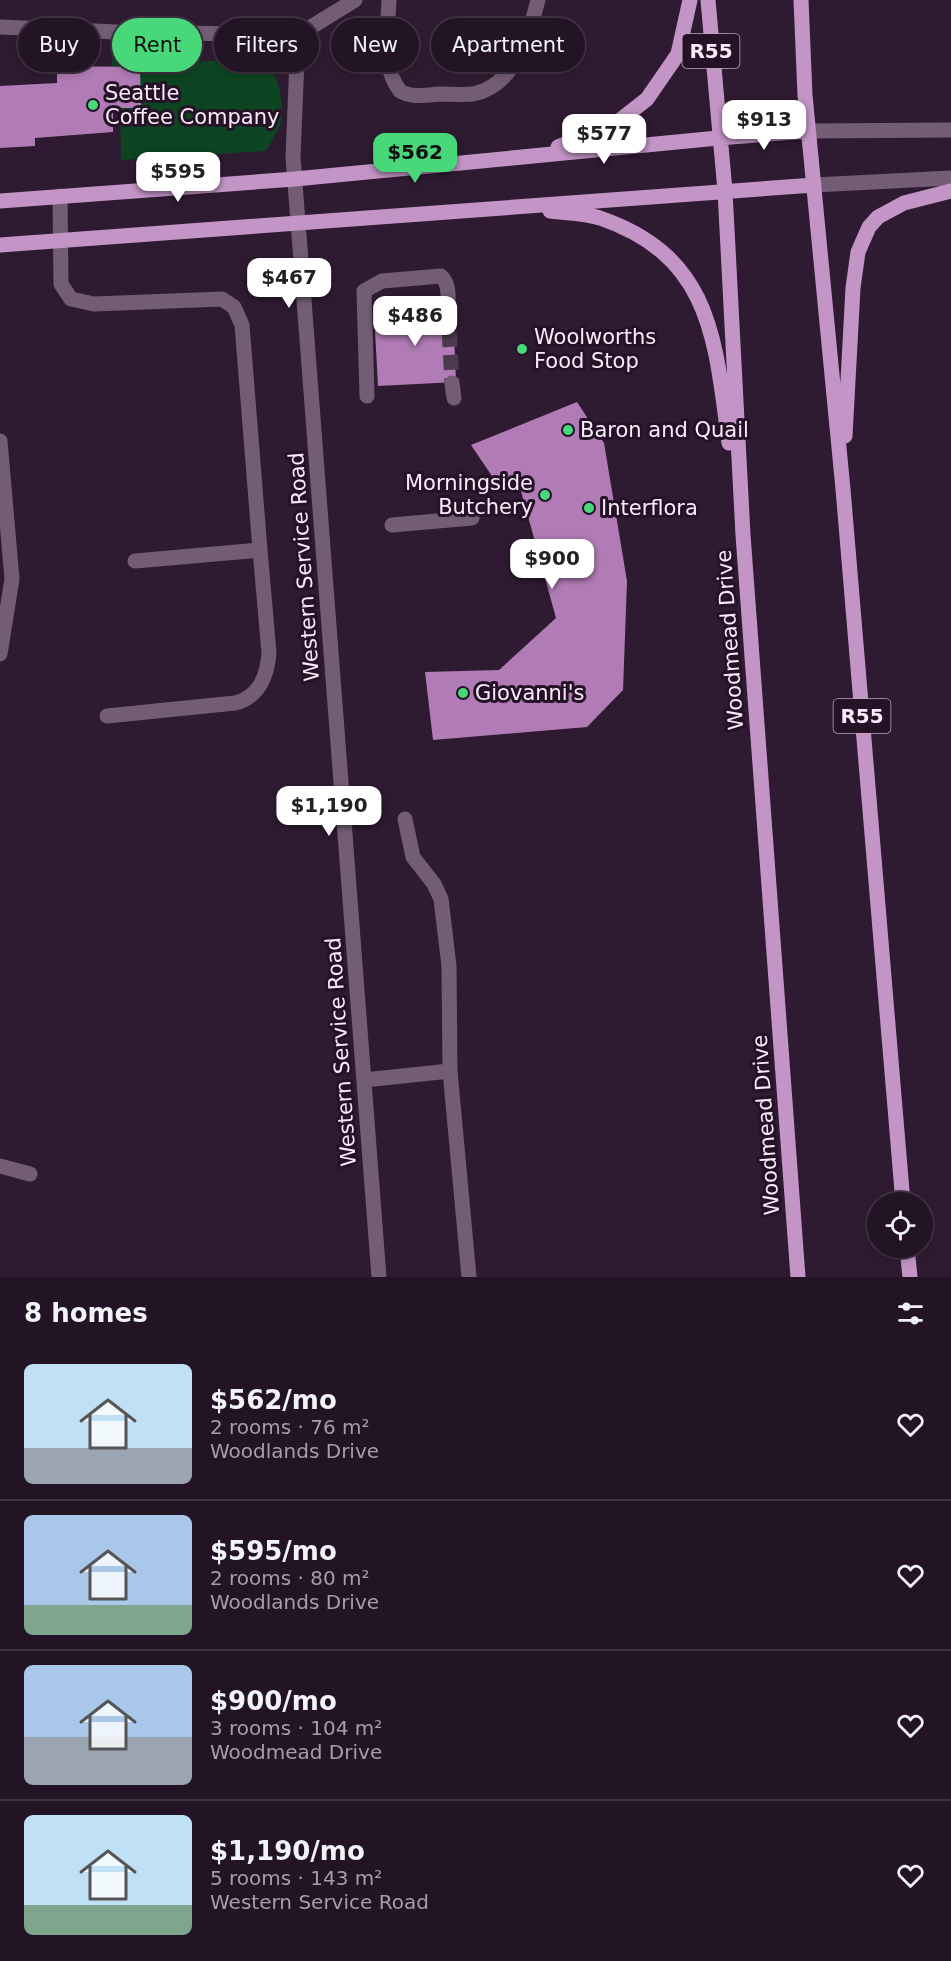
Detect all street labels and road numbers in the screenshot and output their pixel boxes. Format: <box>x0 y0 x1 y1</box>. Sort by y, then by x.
road number: R55 <box>682 34 740 68</box>
street label: Western Service Road <box>284 452 324 682</box>
street label: Woodmead Drive <box>712 549 748 731</box>
road number: R55 <box>834 699 890 733</box>
street label: Western Service Road <box>321 937 361 1167</box>
street label: Woodmead Drive <box>748 1034 784 1216</box>

